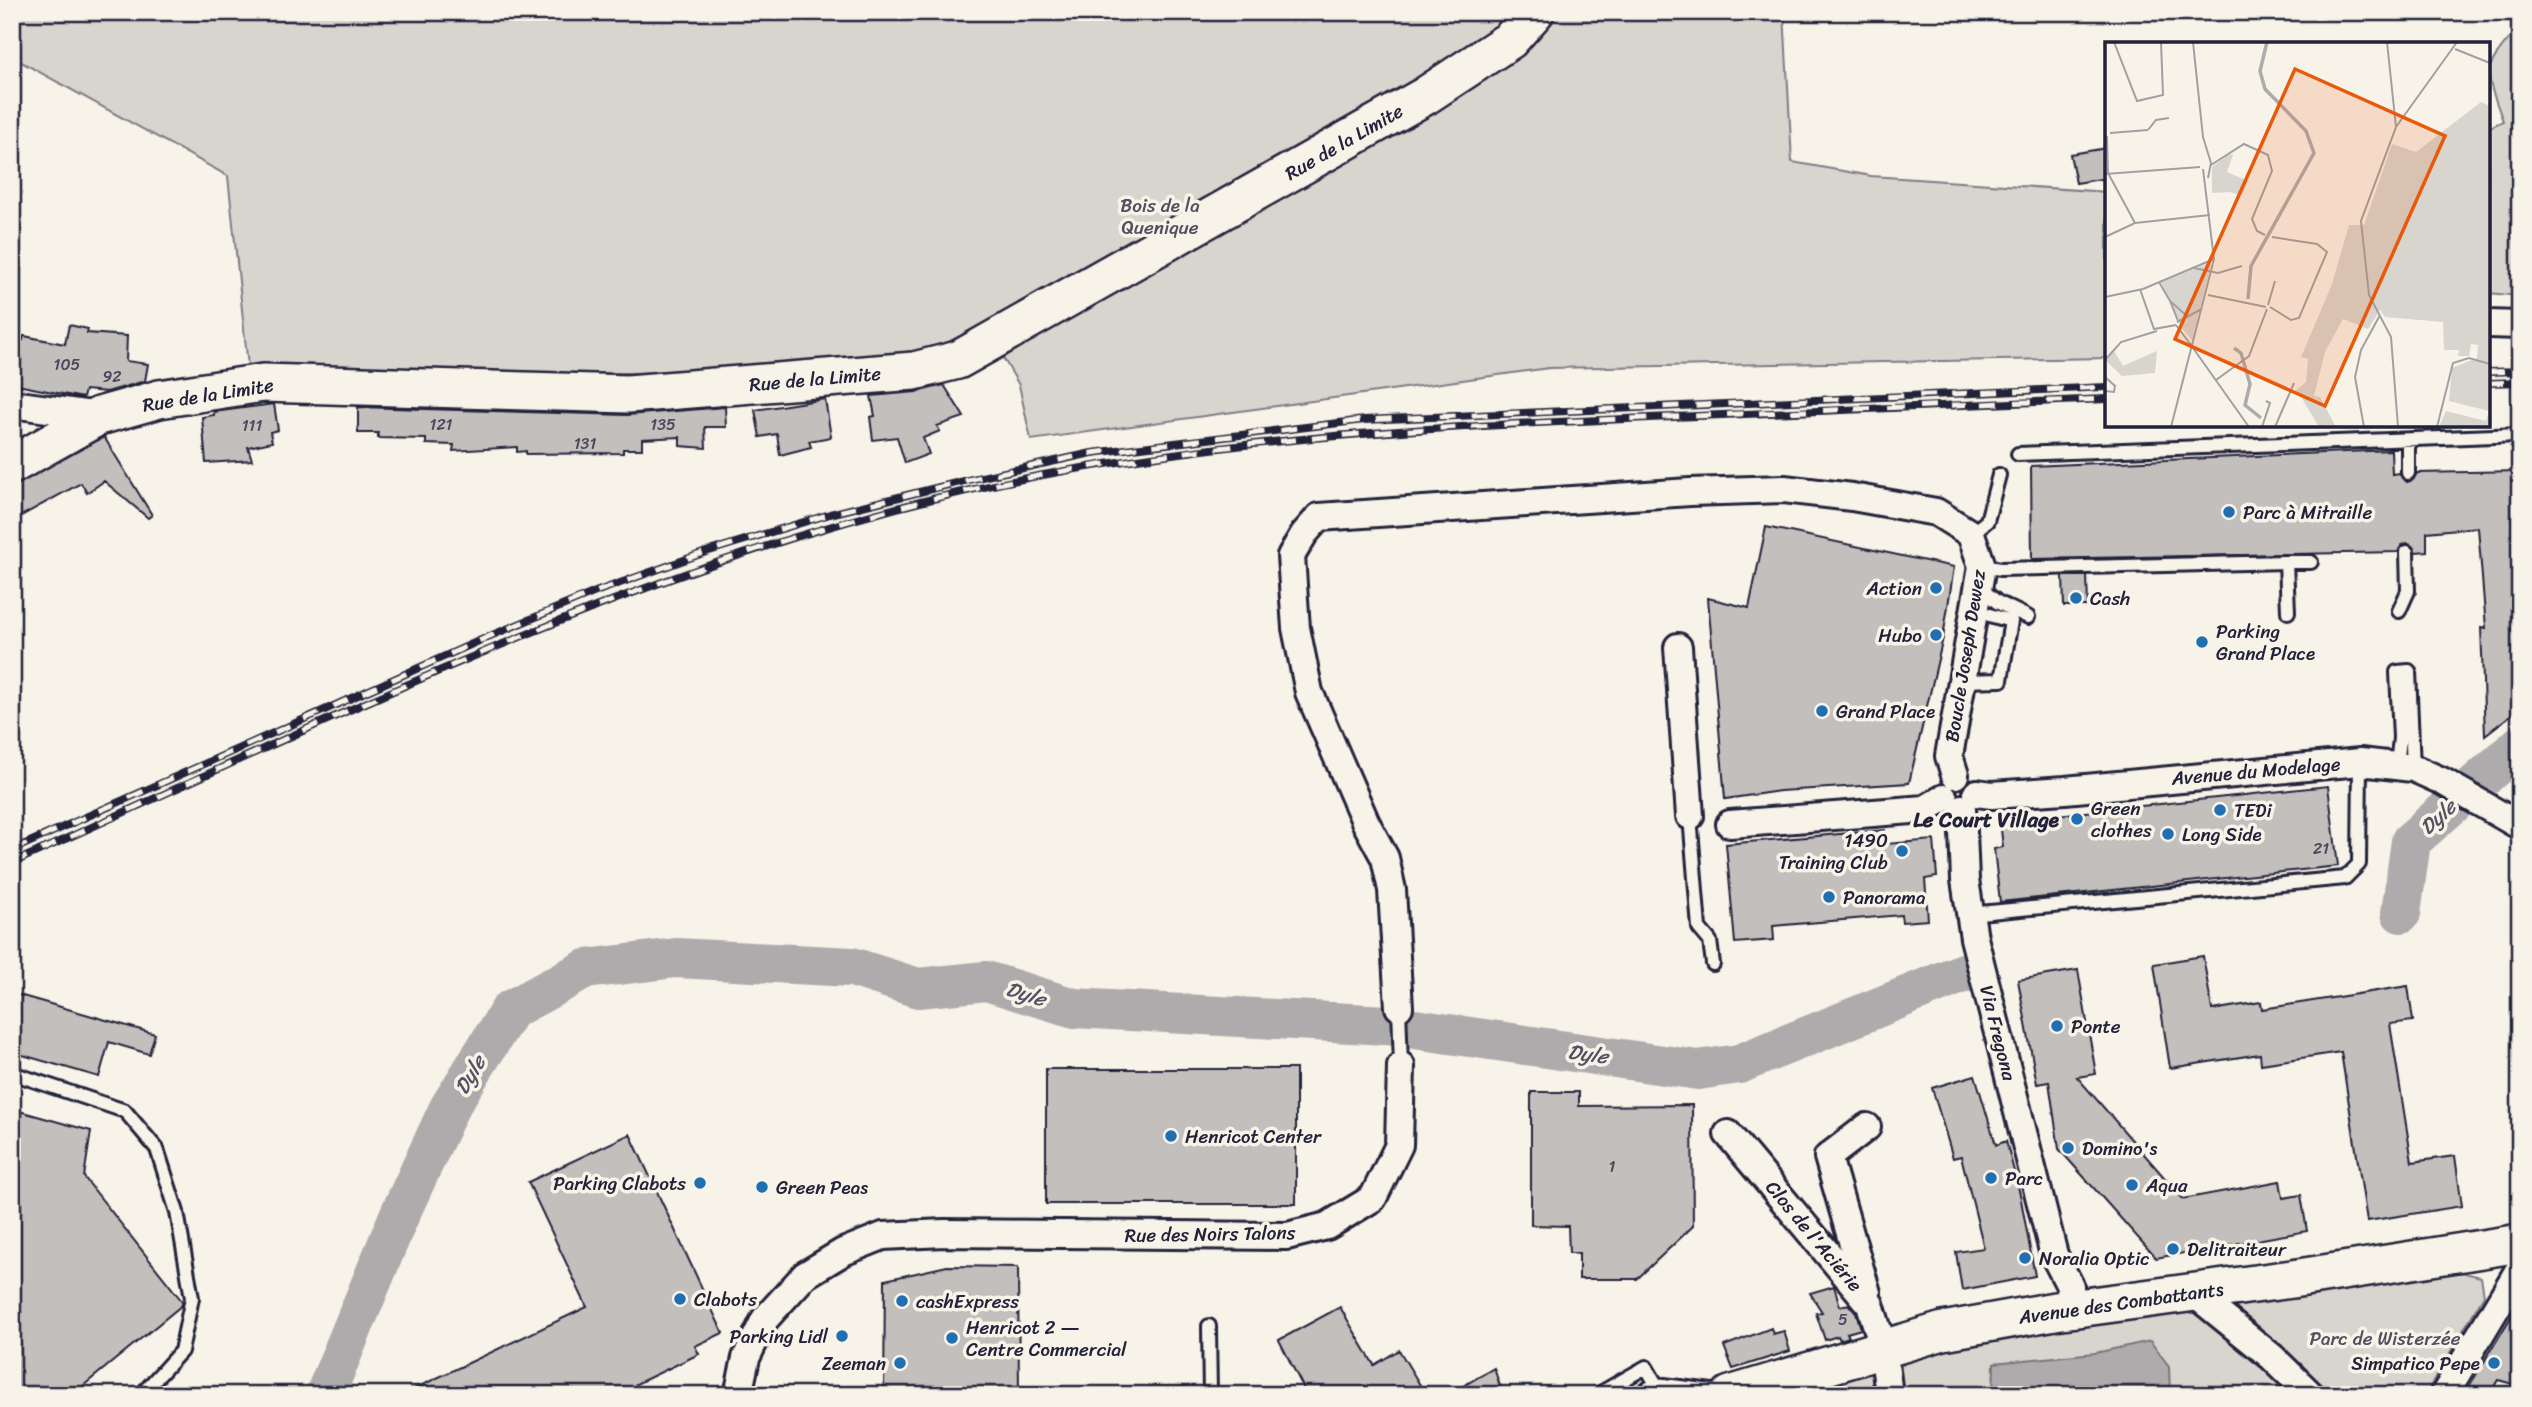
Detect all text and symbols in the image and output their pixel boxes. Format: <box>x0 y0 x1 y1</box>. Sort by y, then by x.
inset map <box>2105 42 2490 427</box>
street label: Rue de la Limite <box>1278 95 1410 189</box>
park label: Bois de la Quenique <box>1120 189 1200 244</box>
house number: 105 <box>54 350 81 379</box>
street label: Rue de la Limite <box>748 357 883 401</box>
house number: 92 <box>102 362 122 391</box>
street label: Rue de la Limite <box>140 368 276 422</box>
house number: 121 <box>430 410 453 439</box>
house number: 135 <box>650 410 676 439</box>
house number: 111 <box>242 411 262 440</box>
house number: 131 <box>574 429 596 458</box>
place label: Parc à Mitraille <box>2243 496 2373 529</box>
marker: Parc à Mitraille <box>2221 504 2237 520</box>
street label: Boucle Joseph Dewez <box>1935 566 1995 745</box>
place label: Action <box>1866 572 1922 605</box>
marker: Action <box>1928 580 1944 596</box>
place label: Cash <box>2090 582 2130 615</box>
marker: Cash <box>2068 590 2084 606</box>
place label: Parking Grand Place <box>2216 615 2315 670</box>
place label: Hubo <box>1878 619 1922 652</box>
marker: Hubo <box>1928 627 1944 643</box>
marker: Parking Grand Place <box>2194 634 2210 650</box>
place label: Grand Place <box>1836 695 1935 728</box>
marker: Grand Place <box>1814 703 1830 719</box>
street label: Avenue du Modelage <box>2169 747 2342 795</box>
water label: Dyle <box>2410 788 2467 845</box>
place label: Green clothes <box>2091 792 2152 847</box>
place label: TEDi <box>2234 794 2272 827</box>
district label: Le Court Village <box>1913 801 2060 839</box>
marker: TEDi <box>2212 802 2228 818</box>
marker: Green clothes <box>2069 811 2085 827</box>
place label: Long Side <box>2182 818 2262 851</box>
place label: 1490 Training Club <box>1779 824 1888 879</box>
marker: Long Side <box>2160 826 2176 842</box>
house number: 21 <box>2313 834 2329 863</box>
marker: 1490 Training Club <box>1894 843 1910 859</box>
place label: Panorama <box>1843 881 1926 914</box>
marker: Panorama <box>1821 889 1837 905</box>
water label: Dyle <box>1001 970 1053 1019</box>
street label: Via Fregona <box>1970 982 2026 1085</box>
place label: Ponte <box>2071 1010 2121 1043</box>
marker: Ponte <box>2049 1018 2065 1034</box>
water label: Dyle <box>1565 1032 1613 1076</box>
water label: Dyle <box>443 1046 498 1102</box>
place label: Henricot Center <box>1185 1120 1322 1153</box>
marker: Henricot Center <box>1163 1128 1179 1144</box>
place label: Domino's <box>2082 1132 2158 1165</box>
marker: Domino's <box>2060 1140 2076 1156</box>
house number: 1 <box>1609 1152 1616 1181</box>
place label: Parc <box>2005 1162 2043 1195</box>
place label: Parking Clabots <box>553 1167 686 1200</box>
place label: Aqua <box>2145 1169 2188 1202</box>
marker: Parc <box>1983 1170 1999 1186</box>
place label: Green Peas <box>776 1171 868 1204</box>
street label: Clos de l'Aciérie <box>1757 1173 1871 1299</box>
marker: Parking Clabots <box>692 1175 708 1191</box>
marker: Aqua <box>2124 1177 2140 1193</box>
marker: Green Peas <box>754 1179 770 1195</box>
street label: Rue des Noirs Talons <box>1124 1216 1296 1252</box>
place label: Delitraiteur <box>2187 1233 2287 1266</box>
marker: Delitraiteur <box>2165 1241 2181 1257</box>
place label: Noralia Optic <box>2039 1242 2150 1275</box>
marker: Noralia Optic <box>2017 1250 2033 1266</box>
street label: Avenue des Combattants <box>2016 1272 2226 1334</box>
place label: Clabots <box>694 1283 757 1316</box>
place label: cashExpress <box>916 1285 1019 1318</box>
marker: Clabots <box>672 1291 688 1307</box>
marker: cashExpress <box>894 1293 910 1309</box>
house number: 5 <box>1838 1305 1848 1334</box>
place label: Henricot 2 — Centre Commercial <box>966 1311 1127 1366</box>
place label: Parking Lidl <box>730 1320 829 1353</box>
park label: Parc de Wisterzée <box>2309 1322 2461 1355</box>
marker: Parking Lidl <box>834 1328 850 1344</box>
marker: Henricot 2 — Centre Commercial <box>944 1330 960 1346</box>
place label: Zeeman <box>822 1347 886 1380</box>
place label: Simpatico Pepe <box>2351 1347 2480 1380</box>
marker: Zeeman <box>892 1355 908 1371</box>
marker: Simpatico Pepe <box>2486 1355 2502 1371</box>

